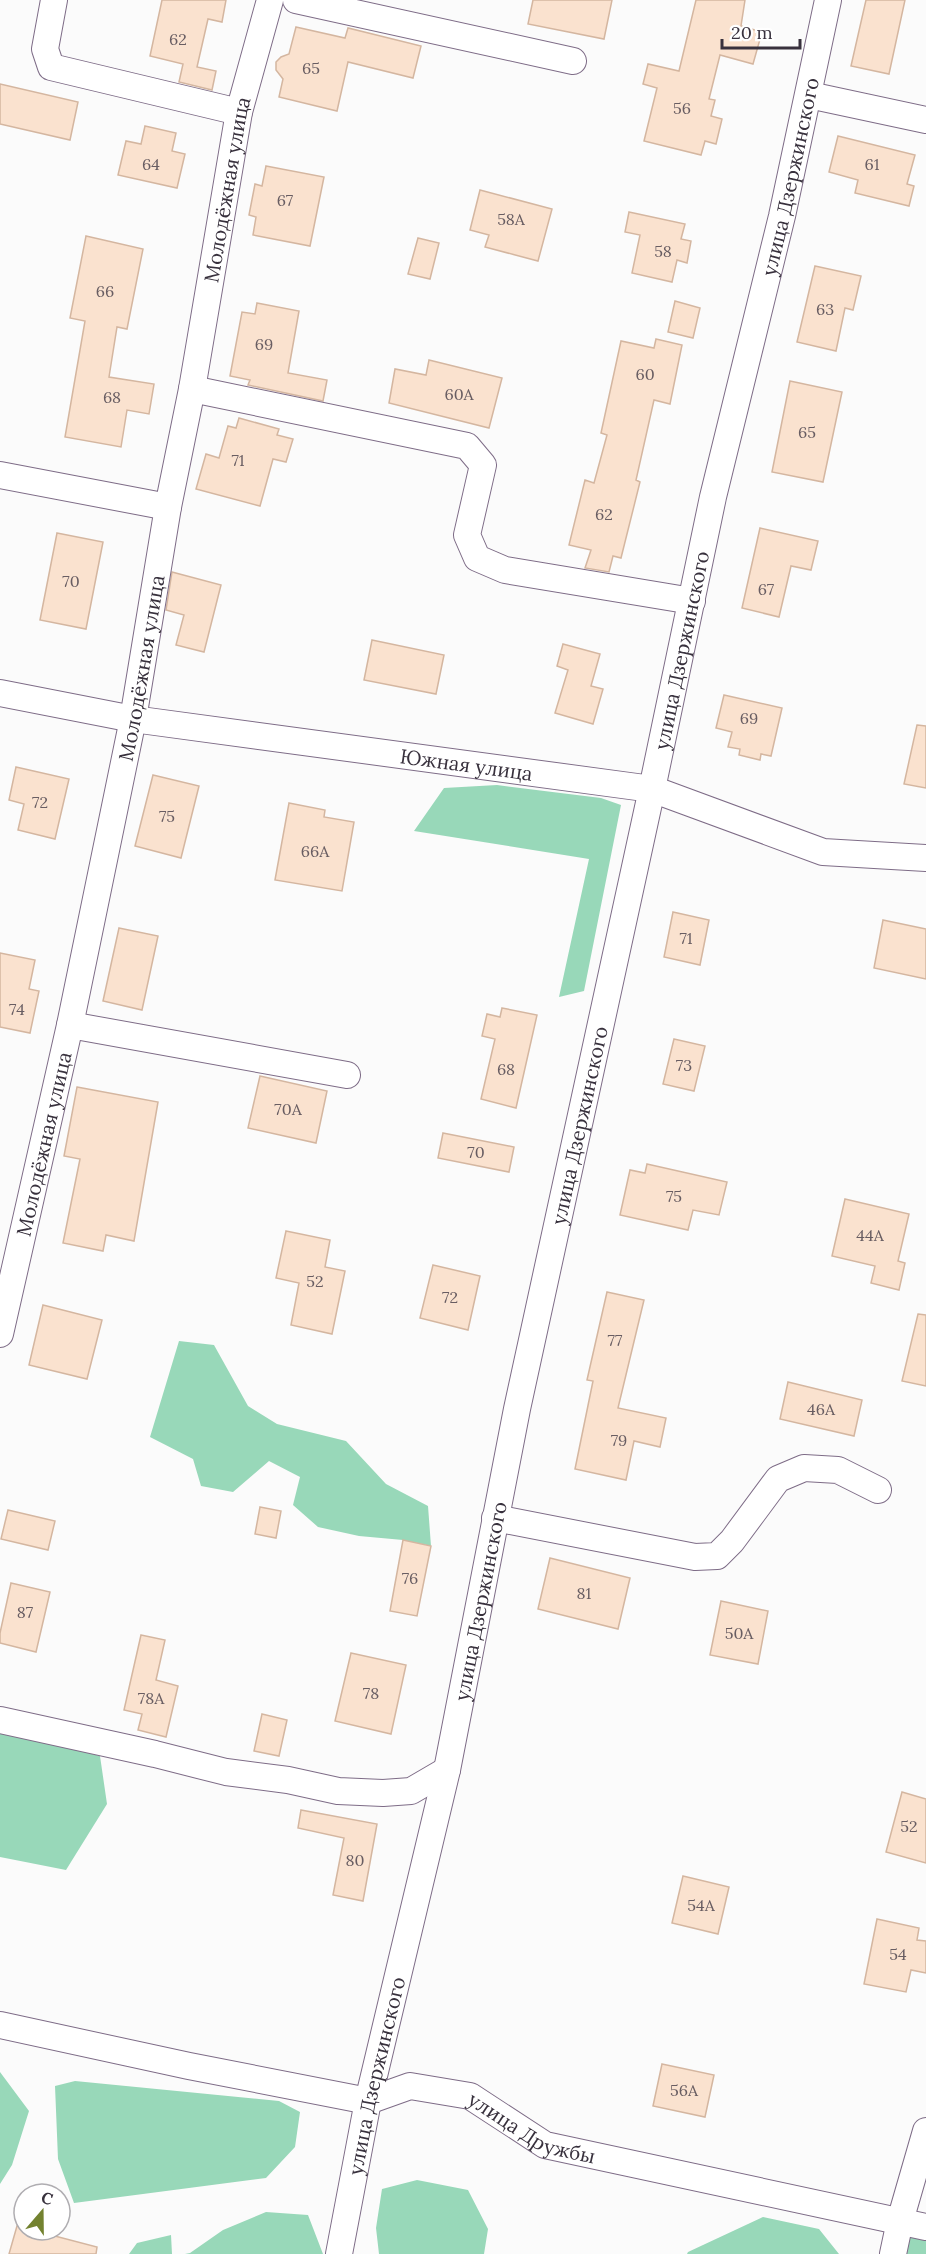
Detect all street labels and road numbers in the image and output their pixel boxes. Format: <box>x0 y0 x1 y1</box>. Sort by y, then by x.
street label: улица Дзержинского <box>755 75 824 278</box>
street label: Молодёжная улица <box>198 94 255 284</box>
street label: улица Дзержинского <box>648 549 714 752</box>
street label: Молодёжная улица <box>112 573 169 763</box>
street label: Южная улица <box>399 743 534 785</box>
street label: улица Дзержинского <box>545 1024 613 1227</box>
street label: Молодёжная улица <box>10 1049 76 1238</box>
street label: улица Дзержинского <box>448 1499 511 1703</box>
street label: улица Дзержинского <box>342 1974 410 2177</box>
street label: улица Дружбы <box>464 2086 598 2168</box>

